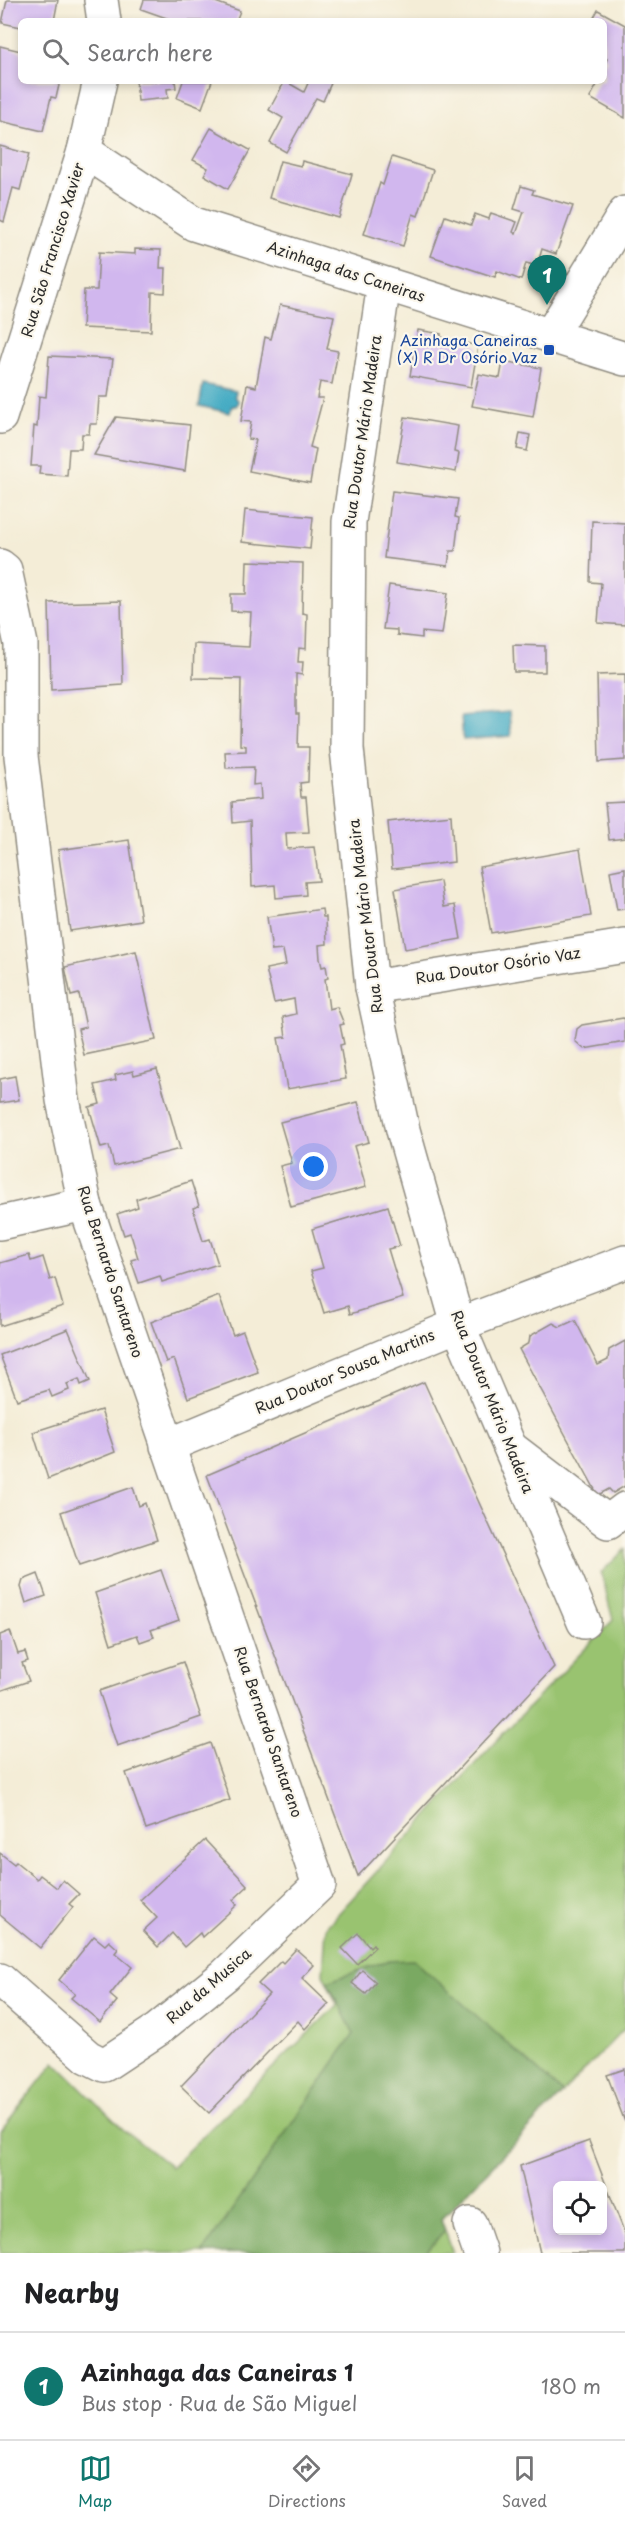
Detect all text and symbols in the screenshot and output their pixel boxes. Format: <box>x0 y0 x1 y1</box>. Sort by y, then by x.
search box <box>18 18 607 84</box>
icon: search <box>39 35 72 68</box>
text: Search here <box>87 35 213 68</box>
street label: Rua São Francisco Xavier <box>14 159 89 340</box>
street label: Azinhaga das Caneiras <box>264 234 429 307</box>
pin: 1 <box>528 256 566 305</box>
place label: Azinhaga Caneiras (X) R Dr Osório Vaz <box>397 328 537 368</box>
street label: Rua Doutor Mário Madeira <box>337 333 387 530</box>
marker: Azinhaga Caneiras (X) R Dr Osório Vaz <box>542 343 556 357</box>
street label: Rua Doutor Mário Madeira <box>341 817 388 1015</box>
street label: Rua Doutor Osório Vaz <box>414 940 582 989</box>
your location <box>299 1152 328 1181</box>
street label: Rua Bernardo Santareno <box>73 1182 150 1361</box>
street label: Rua Doutor Mário Madeira <box>446 1306 541 1497</box>
street label: Rua Doutor Sousa Martins <box>251 1322 438 1419</box>
street label: Rua Bernardo Santareno <box>229 1643 310 1820</box>
street label: Rua da Musica <box>161 1941 256 2028</box>
map controls <box>553 2181 607 2235</box>
button: locate <box>553 2181 607 2235</box>
text: Nearby <box>24 2273 119 2312</box>
text: Azinhaga das Caneiras 1 <box>81 2355 353 2388</box>
text: 1 <box>39 2371 48 2401</box>
text: 180 m <box>541 2371 601 2401</box>
text: Bus stop · Rua de São Miguel <box>81 2388 357 2418</box>
tab: Map <box>78 2452 112 2512</box>
tab: Directions <box>268 2452 346 2512</box>
tab: Saved <box>502 2452 547 2512</box>

